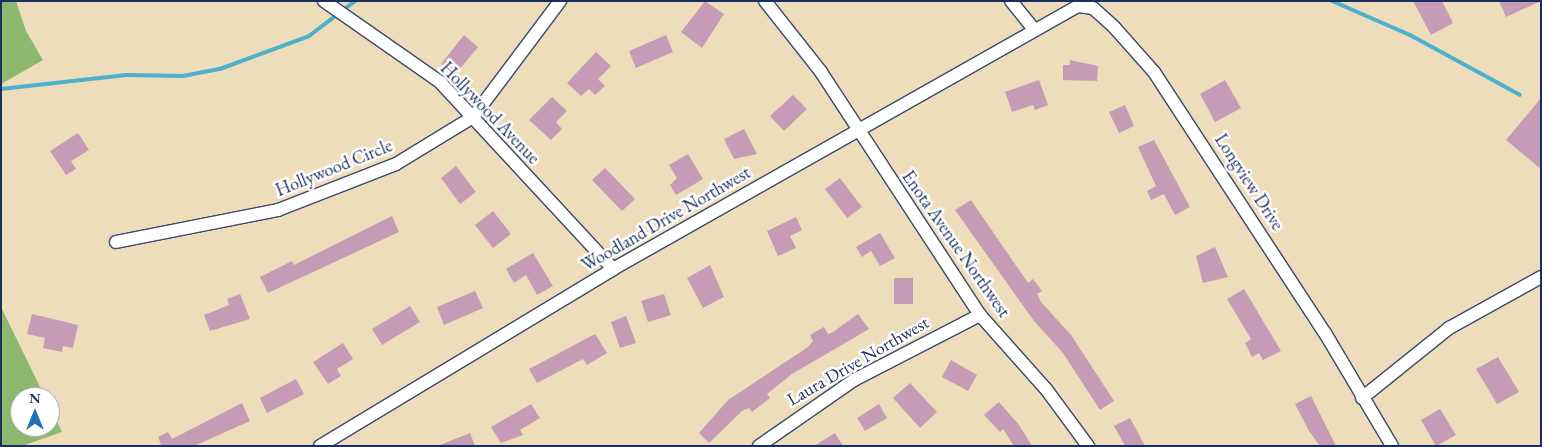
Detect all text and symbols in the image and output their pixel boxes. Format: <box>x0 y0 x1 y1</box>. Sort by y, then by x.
street label: Hollywood Avenue <box>436 57 544 169</box>
street label: Longview Drive <box>1210 130 1288 234</box>
street label: Hollywood Circle <box>272 135 396 201</box>
street label: Woodland Drive Northwest <box>578 162 754 276</box>
street label: Enota Avenue Northwest <box>897 166 1015 322</box>
street label: Laura Drive Northwest <box>783 312 933 410</box>
north arrow <box>10 387 60 437</box>
text: N <box>29 389 41 407</box>

